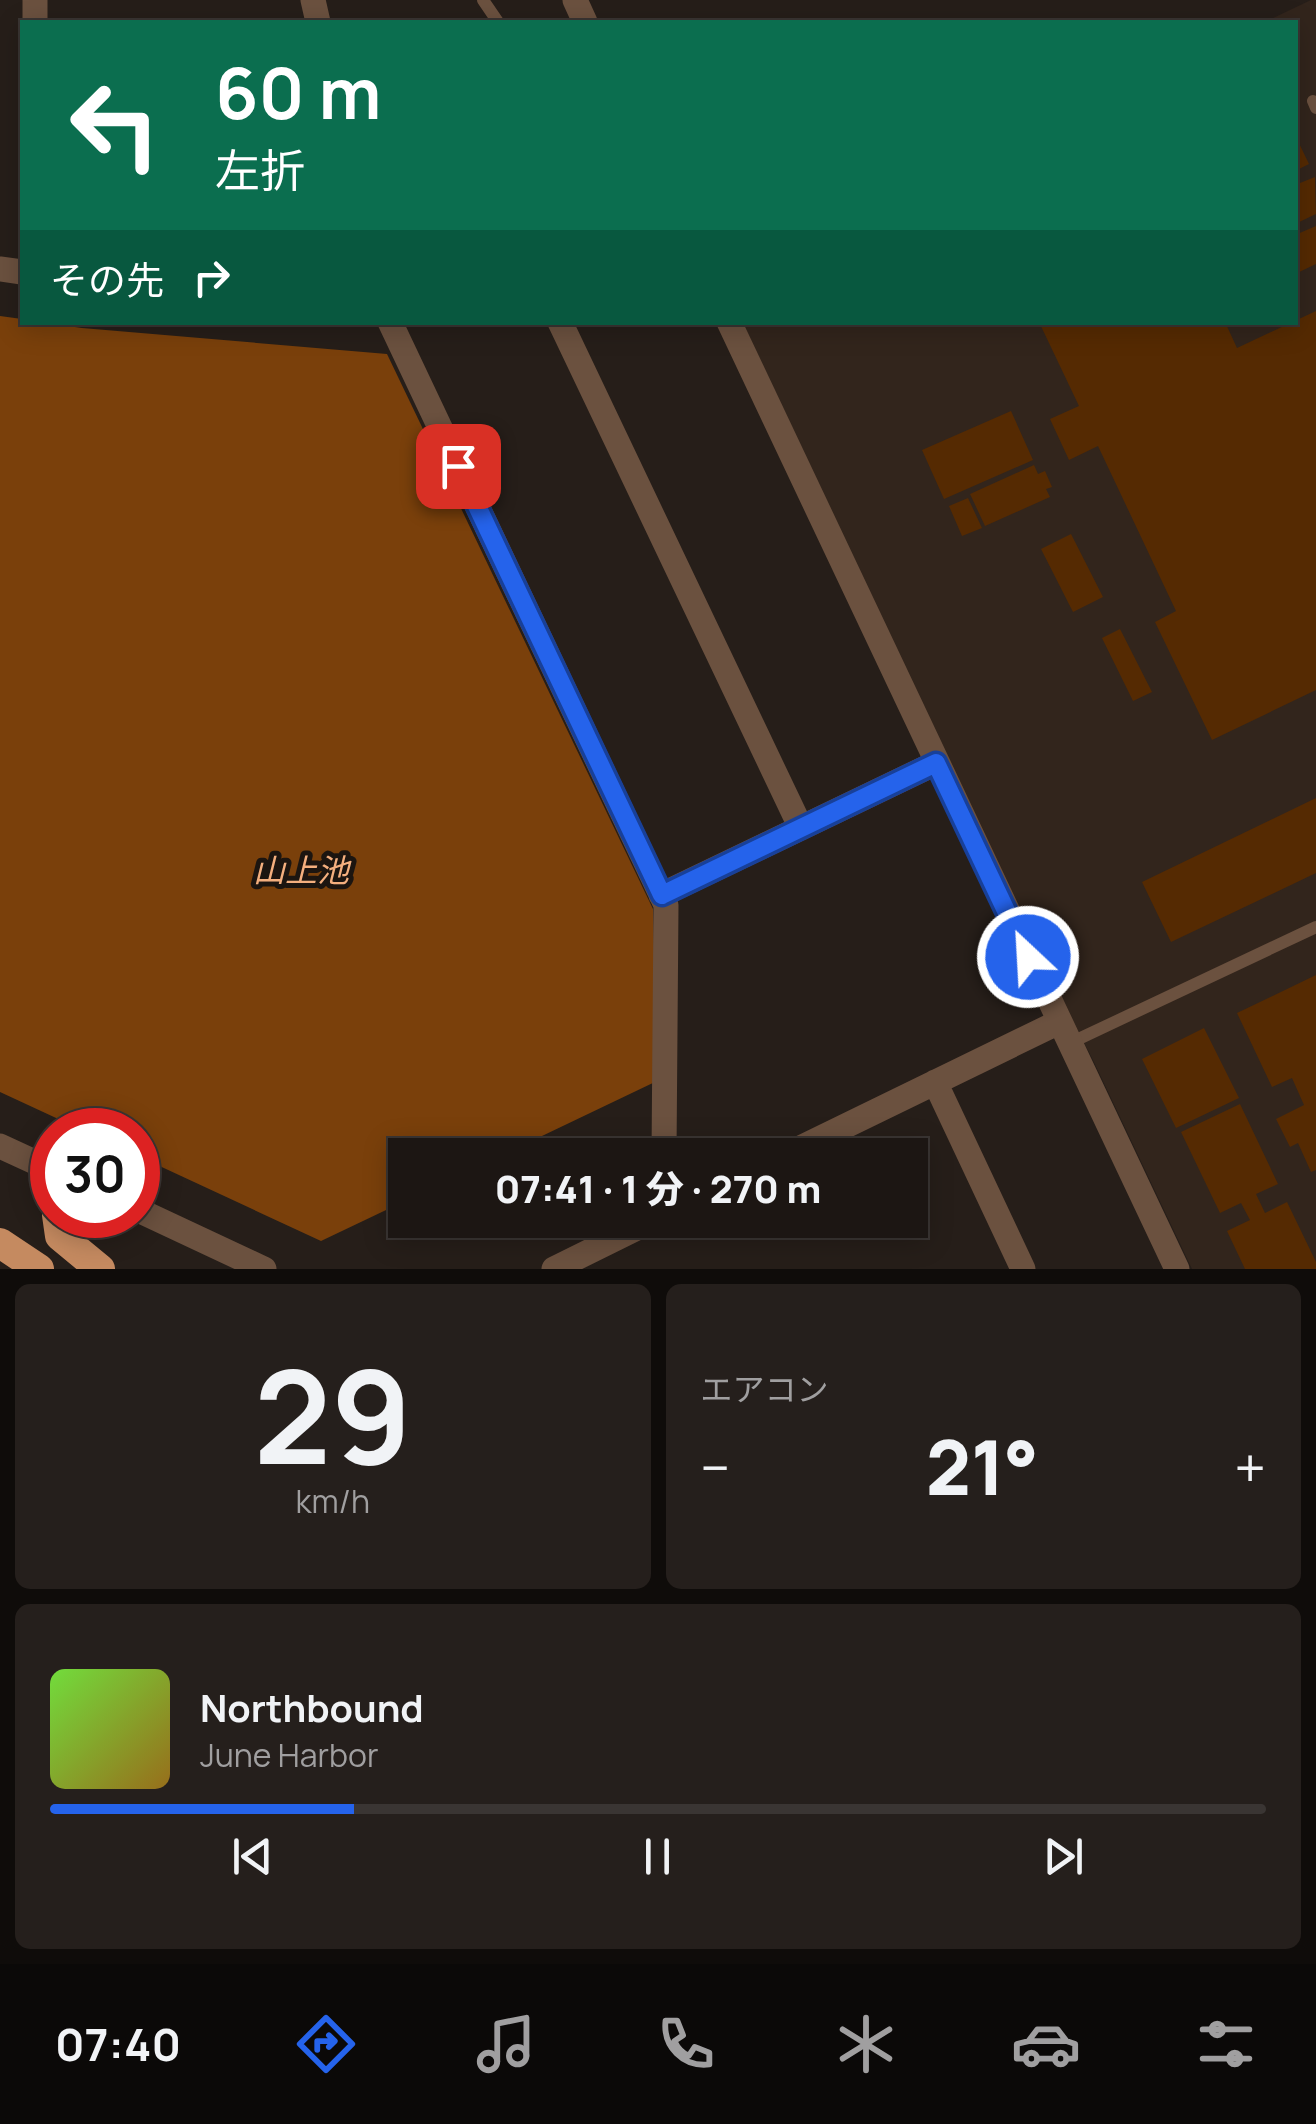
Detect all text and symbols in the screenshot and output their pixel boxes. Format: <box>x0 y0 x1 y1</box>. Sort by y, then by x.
text: 60 m <box>215 44 382 140</box>
icon: left <box>50 60 180 190</box>
text: 左折 <box>215 139 305 201</box>
icon: right <box>184 250 239 305</box>
text: その先 <box>50 253 164 305</box>
pin <box>416 424 501 509</box>
icon: arrive <box>431 439 486 494</box>
water label: 山上池 <box>253 848 352 892</box>
position arrow <box>976 905 1080 1009</box>
speed limit sign: 30 <box>30 1108 160 1238</box>
text: 07:41 · 1 分 · 270 m <box>495 1162 821 1214</box>
text: 29 <box>254 1325 412 1503</box>
text: エアコン <box>701 1367 829 1411</box>
text: 21° <box>926 1415 1039 1518</box>
text: − <box>701 1429 730 1505</box>
text: + <box>1234 1429 1266 1505</box>
text: km/h <box>296 1479 370 1523</box>
text: Northbound <box>200 1681 424 1733</box>
text: June Harbor <box>200 1733 378 1777</box>
icon: previous <box>225 1829 280 1884</box>
icon: pause <box>630 1829 685 1884</box>
icon: next <box>1036 1829 1091 1884</box>
icon: directions <box>291 2009 361 2079</box>
icon: music <box>471 2009 541 2079</box>
icon: phone <box>651 2009 721 2079</box>
icon: climate <box>831 2009 901 2079</box>
icon: car <box>1011 2009 1081 2079</box>
icon: filters <box>1191 2009 1261 2079</box>
text: 07:40 <box>55 2013 181 2075</box>

